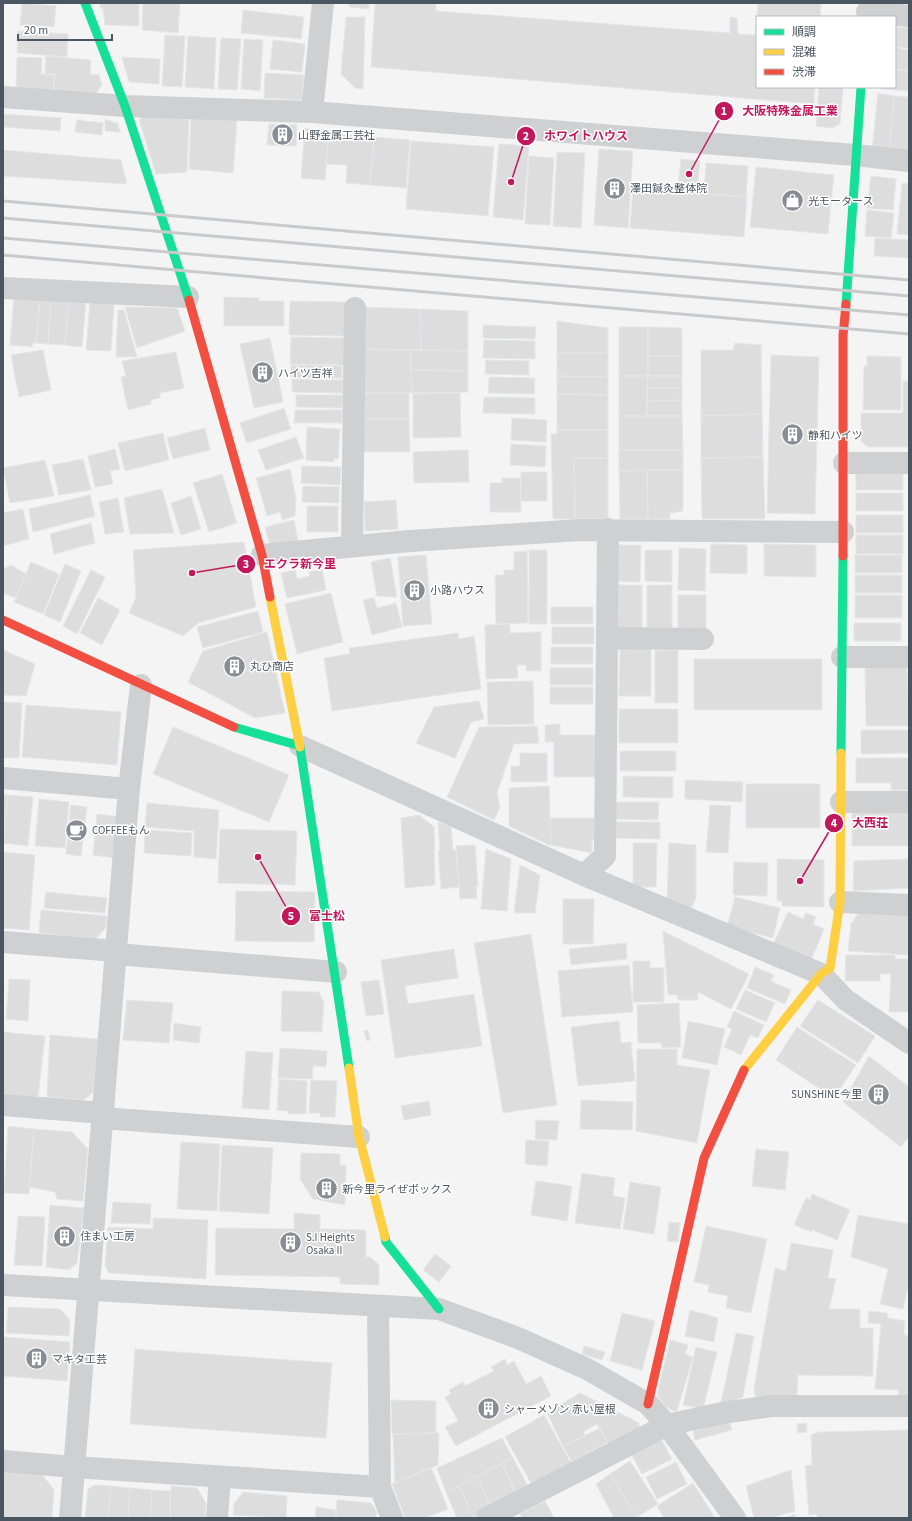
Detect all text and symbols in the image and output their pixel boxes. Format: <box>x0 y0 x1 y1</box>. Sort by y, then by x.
scale bar <box>18 16 112 42</box>
legend <box>756 16 896 88</box>
text: 20 m <box>24 22 48 39</box>
text: 順調 <box>792 24 816 41</box>
text: 混雑 <box>792 44 816 61</box>
text: 渋滞 <box>792 64 816 81</box>
callout: 大阪特殊金属工業 <box>714 99 846 123</box>
text: 1 <box>721 103 727 120</box>
text: 大阪特殊金属工業 <box>742 103 838 120</box>
building icon: 山野金属工芸社 <box>269 122 295 148</box>
callout: ホワイトハウス <box>516 124 636 148</box>
place label: 山野金属工芸社 <box>298 128 375 143</box>
text: 2 <box>523 128 529 145</box>
text: ホワイトハウス <box>544 128 628 145</box>
building icon: 澤田鍼灸整体院 <box>601 175 627 201</box>
place label: 澤田鍼灸整体院 <box>630 181 707 196</box>
shop icon: 光モータース <box>779 188 805 214</box>
place label: 光モータース <box>808 194 873 209</box>
building icon: ハイツ吉祥 <box>249 360 275 386</box>
place label: ハイツ吉祥 <box>278 366 333 381</box>
building icon: 静和ハイツ <box>780 422 806 448</box>
place label: 静和ハイツ <box>808 428 863 443</box>
callout: エクラ新今里 <box>236 552 344 576</box>
text: 3 <box>243 556 249 573</box>
text: エクラ新今里 <box>264 556 336 573</box>
building icon: 小路ハウス <box>402 577 428 603</box>
place label: 小路ハウス <box>430 583 485 598</box>
building icon: 丸ひ商店 <box>222 653 248 679</box>
place label: 丸ひ商店 <box>250 659 294 674</box>
callout: 大西荘 <box>824 811 896 835</box>
text: 4 <box>831 815 838 832</box>
text: 大西荘 <box>852 815 888 832</box>
cafe icon: COFFEEもん <box>63 817 89 843</box>
place label: COFFEEもん <box>92 823 150 838</box>
callout: 富士松 <box>281 904 353 928</box>
text: 5 <box>288 908 294 925</box>
text: 富士松 <box>309 908 345 925</box>
building icon: SUNSHINE今里 <box>865 1081 891 1107</box>
place label: SUNSHINE今里 <box>791 1087 862 1102</box>
building icon: 新今里ライぜボックス <box>313 1176 339 1202</box>
place label: 新今里ライぜボックス <box>342 1182 452 1197</box>
building icon: 住まい工房 <box>51 1223 77 1249</box>
place label: 住まい工房 <box>80 1229 135 1244</box>
building icon: S.I Heights Osaka II <box>278 1230 304 1256</box>
place label: S.I Heights Osaka II <box>306 1230 355 1258</box>
building icon: マキタ工芸 <box>23 1346 49 1372</box>
place label: マキタ工芸 <box>52 1352 107 1367</box>
building icon: シャーメゾン 赤い屋根 <box>476 1396 502 1422</box>
place label: シャーメゾン 赤い屋根 <box>504 1402 616 1417</box>

